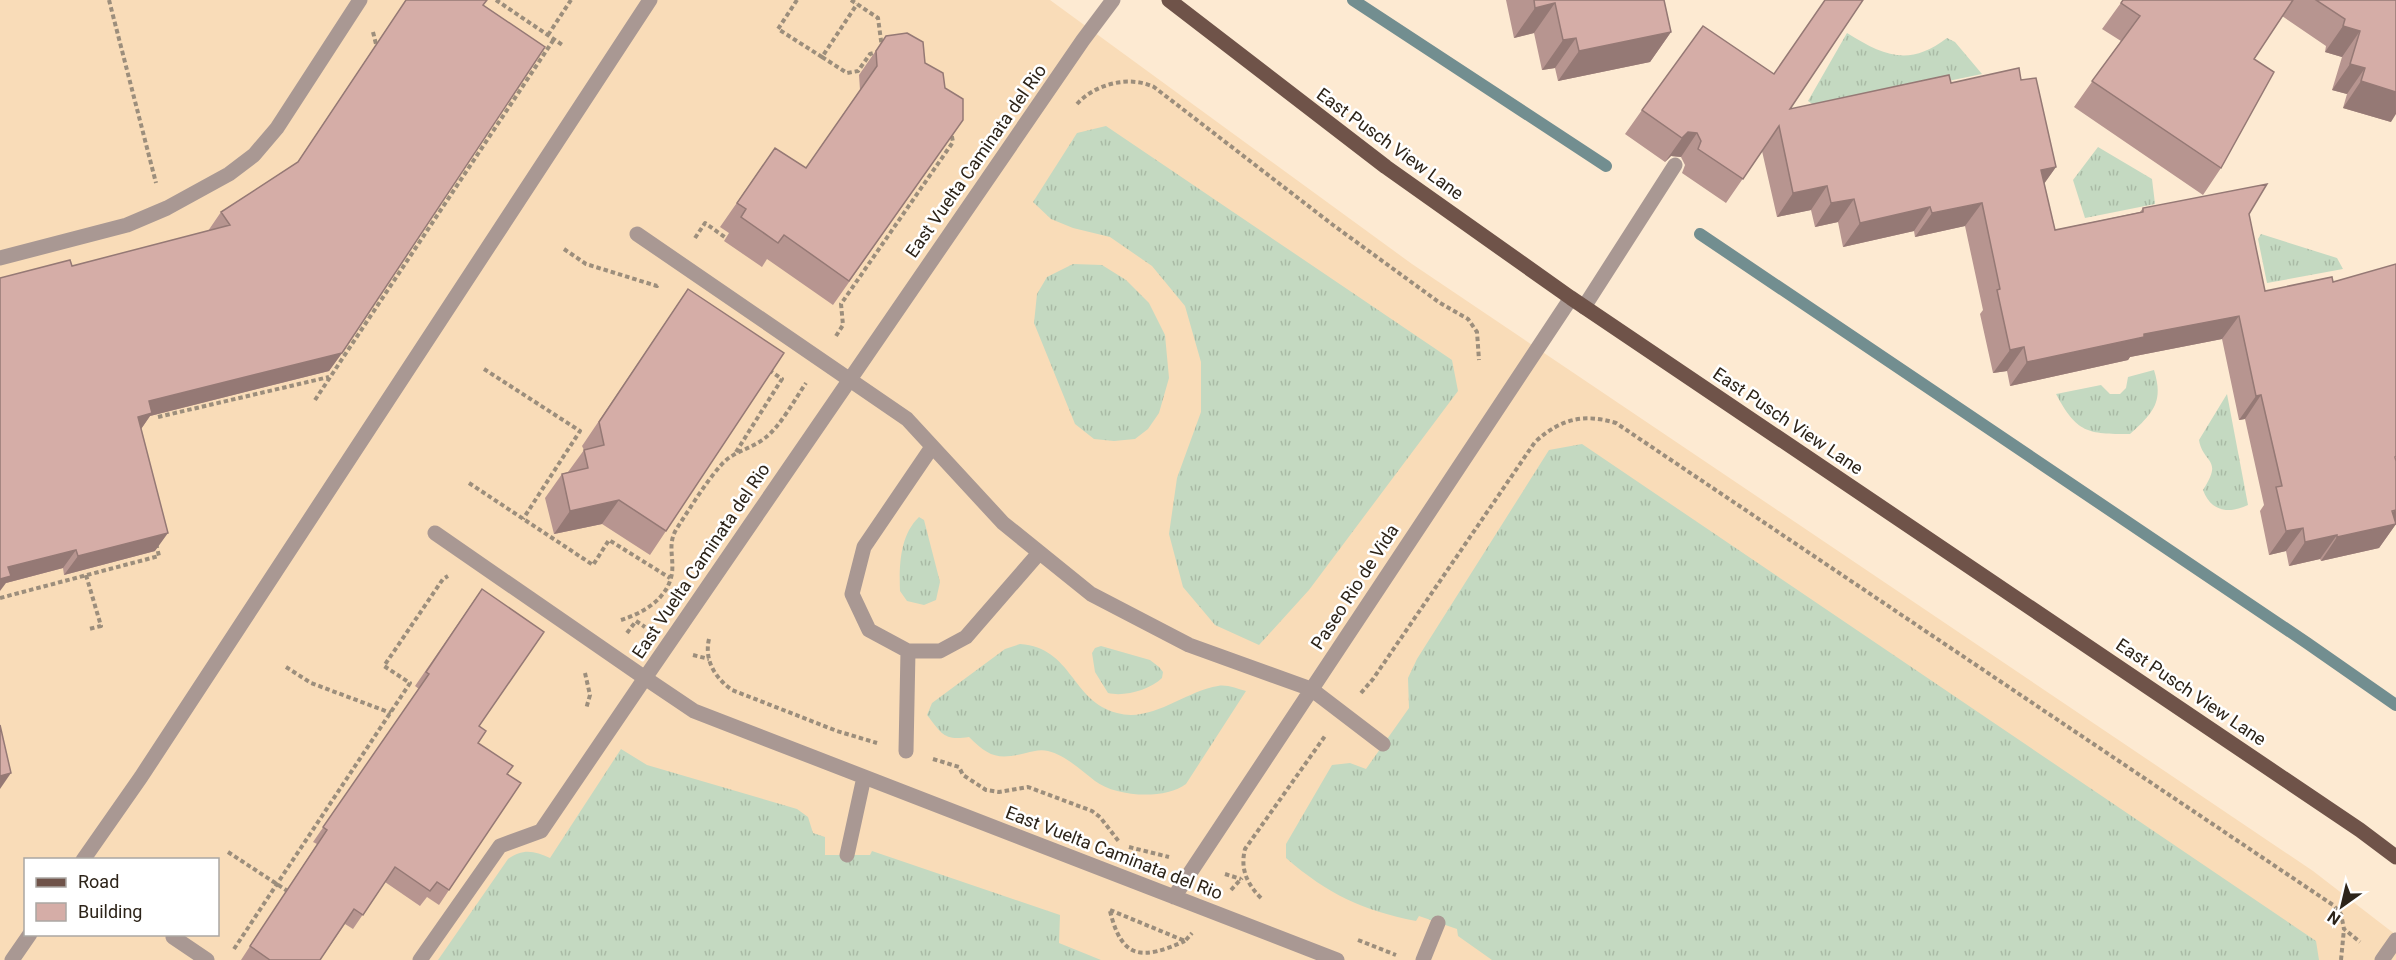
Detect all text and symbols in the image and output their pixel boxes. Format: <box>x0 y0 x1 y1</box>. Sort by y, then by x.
street label: East Vuelta Caminata del Rio <box>901 60 1050 261</box>
street label: East Pusch View Lane <box>1313 83 1468 204</box>
street label: East Pusch View Lane <box>1709 363 1867 479</box>
street label: East Vuelta Caminata del Rio <box>627 459 774 662</box>
street label: Paseo Rio de Vida <box>1306 520 1403 653</box>
street label: East Pusch View Lane <box>2112 634 2270 750</box>
street label: East Vuelta Caminata del Rio <box>1003 801 1226 904</box>
legend <box>24 858 219 936</box>
text: Road <box>78 871 119 892</box>
north arrow <box>2312 876 2372 936</box>
text: Building <box>78 901 142 922</box>
text: N <box>2324 907 2344 929</box>

